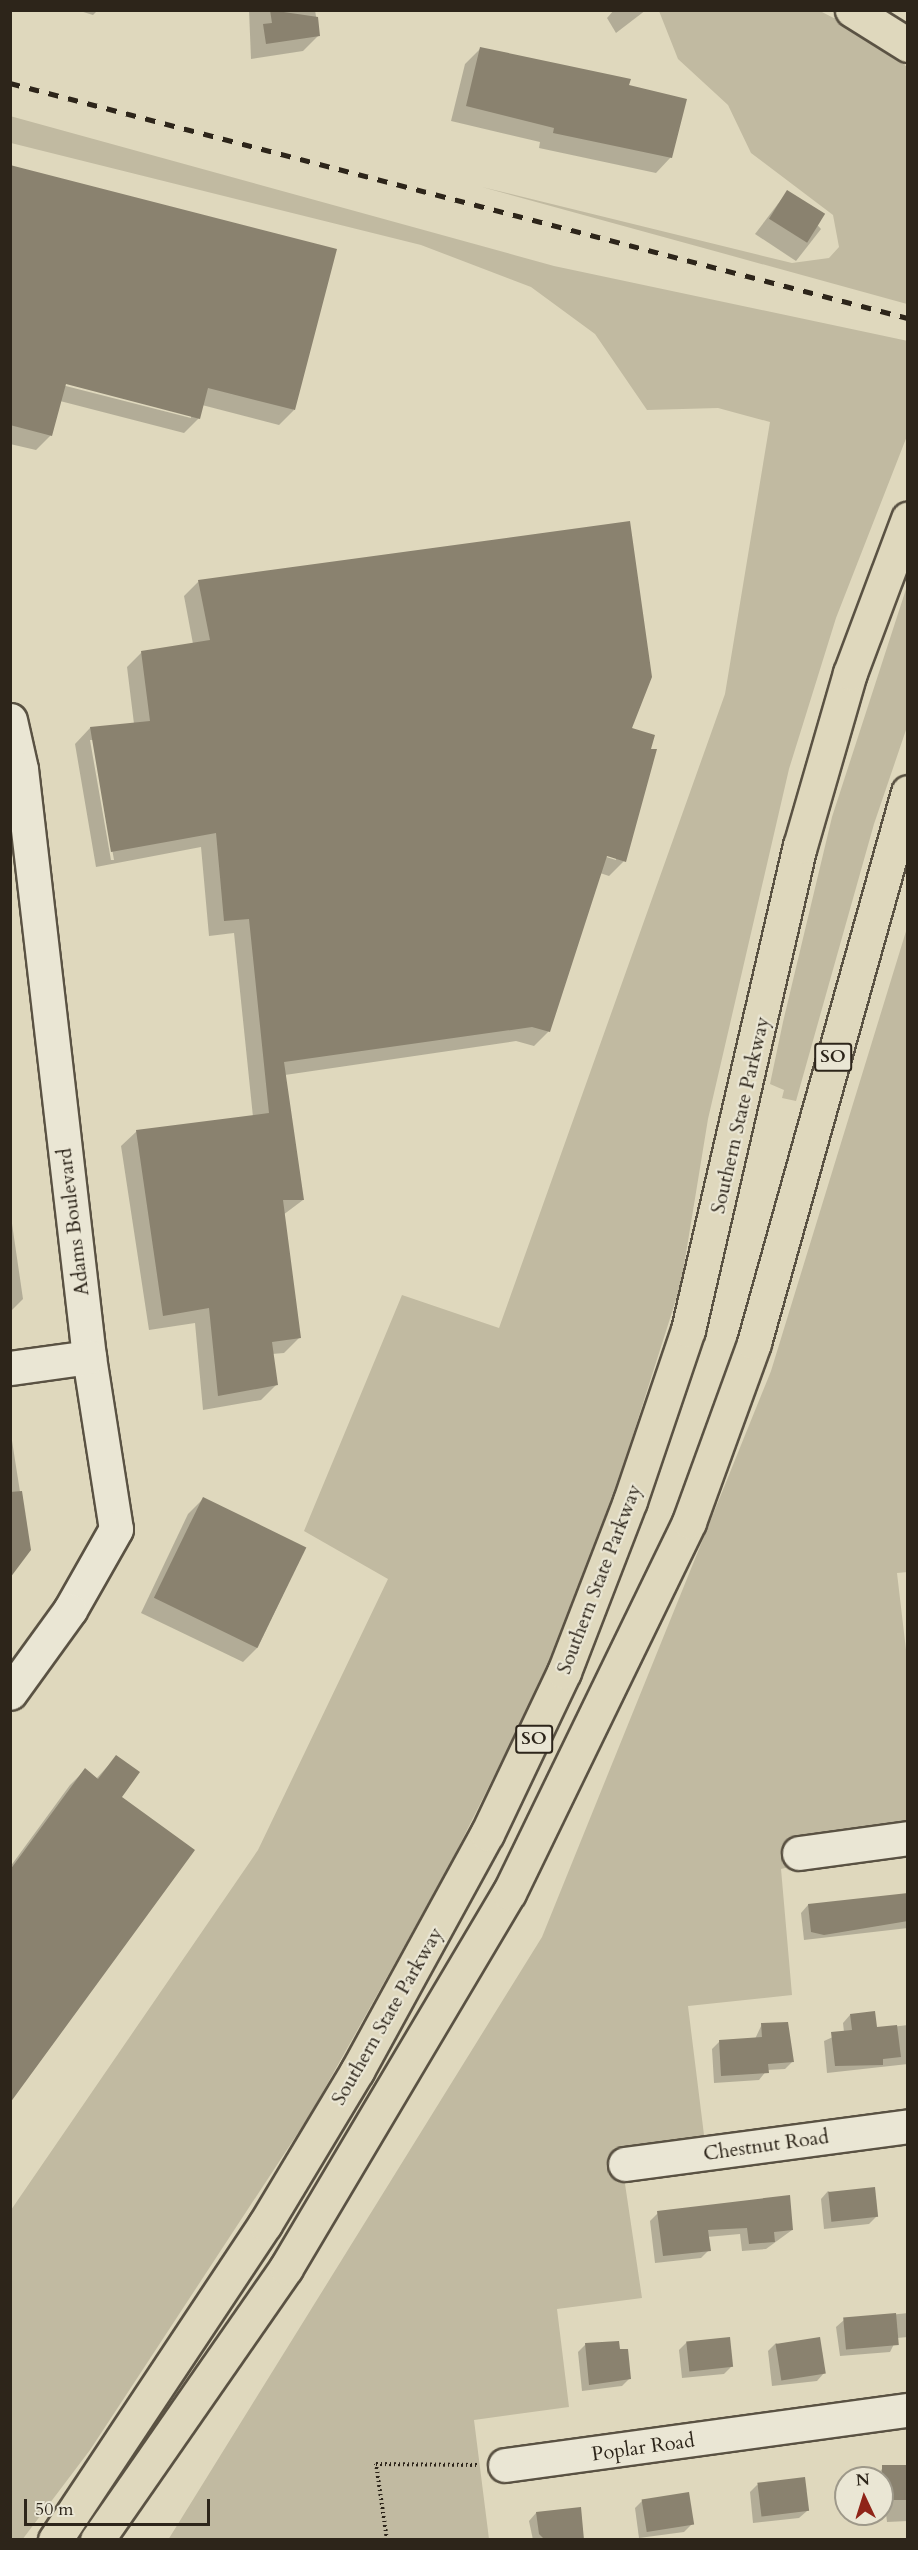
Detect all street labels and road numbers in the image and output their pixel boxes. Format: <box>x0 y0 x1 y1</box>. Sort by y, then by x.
street label: Southern State Parkway <box>706 1014 774 1216</box>
road number: SO <box>814 1042 852 1072</box>
street label: Adams Boulevard <box>52 1147 94 1297</box>
street label: Southern State Parkway <box>552 1481 646 1677</box>
road number: SO <box>514 1724 554 1754</box>
street label: Southern State Parkway <box>326 1923 448 2109</box>
street label: Chestnut Road <box>702 2124 830 2166</box>
street label: Poplar Road <box>590 2428 696 2466</box>

